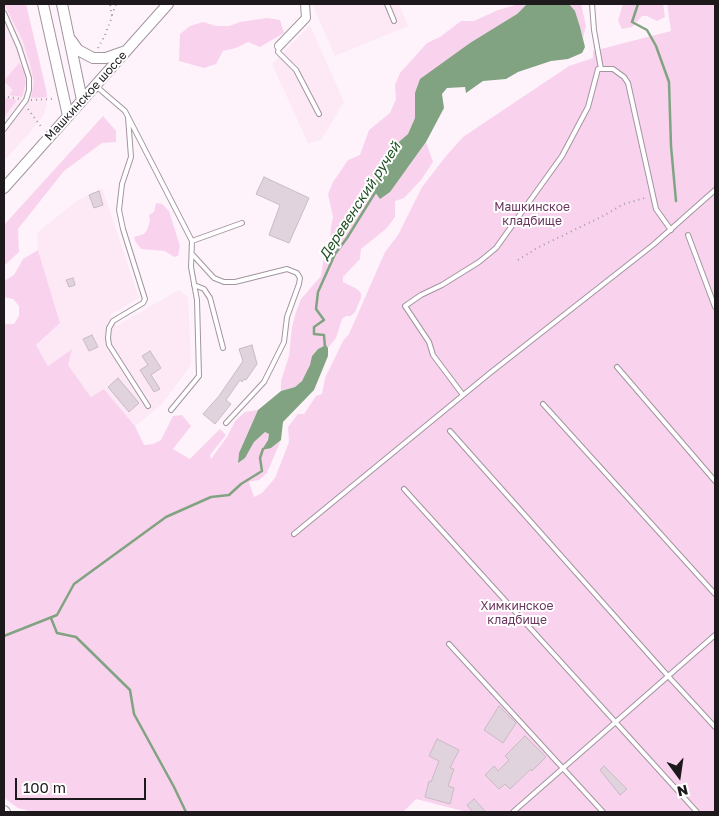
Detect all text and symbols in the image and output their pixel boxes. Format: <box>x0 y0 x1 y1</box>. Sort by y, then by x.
street label: Машкинское шоссе <box>42 48 130 144</box>
water label: Деревенский ручей <box>316 139 404 263</box>
park label: Машкинское кладбище <box>494 200 570 228</box>
park label: Химкинское кладбище <box>481 599 553 627</box>
north arrow <box>654 751 704 801</box>
scale bar <box>18 768 149 800</box>
text: 100 m <box>23 778 66 796</box>
text: N <box>676 782 690 801</box>

